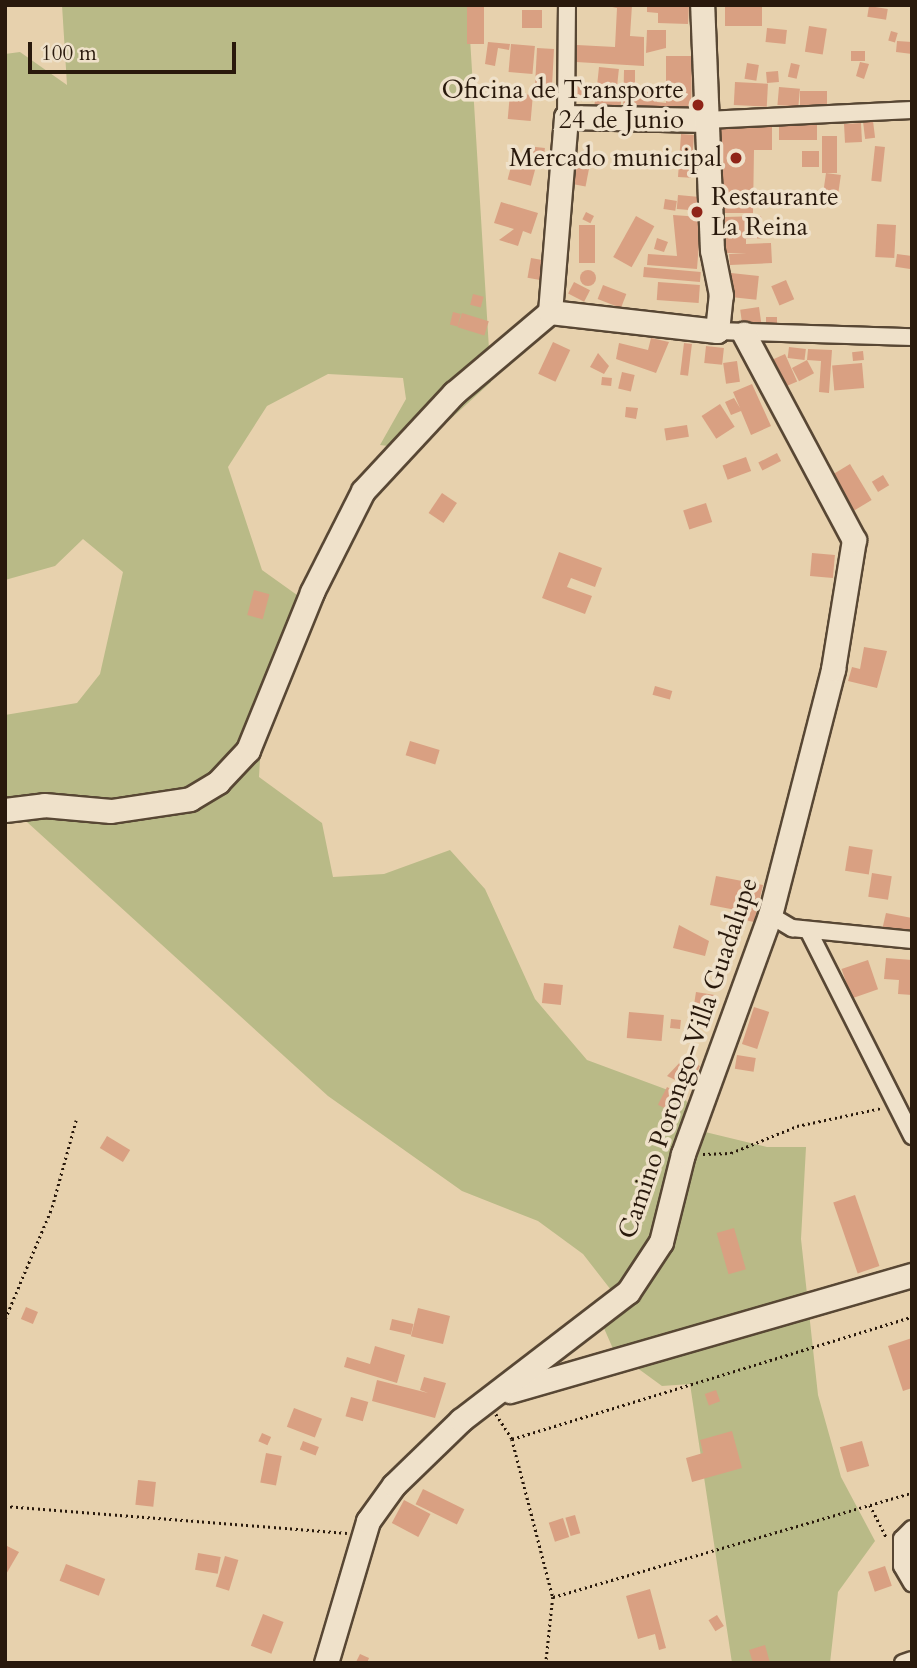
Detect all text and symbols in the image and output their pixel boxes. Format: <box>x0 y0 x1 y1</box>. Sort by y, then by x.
scale bar <box>32 28 240 72</box>
text: 100 m <box>41 39 97 68</box>
place label: Oficina de Transporte 24 de Junio <box>441 74 684 136</box>
marker: Oficina de Transporte 24 de Junio <box>690 97 706 113</box>
place label: Mercado municipal <box>509 142 722 174</box>
marker: Mercado municipal <box>728 150 744 166</box>
place label: Restaurante La Reina <box>711 181 839 242</box>
marker: Restaurante La Reina <box>689 204 705 220</box>
street label: Camino Porongo-Villa Guadalupe <box>611 873 765 1243</box>

